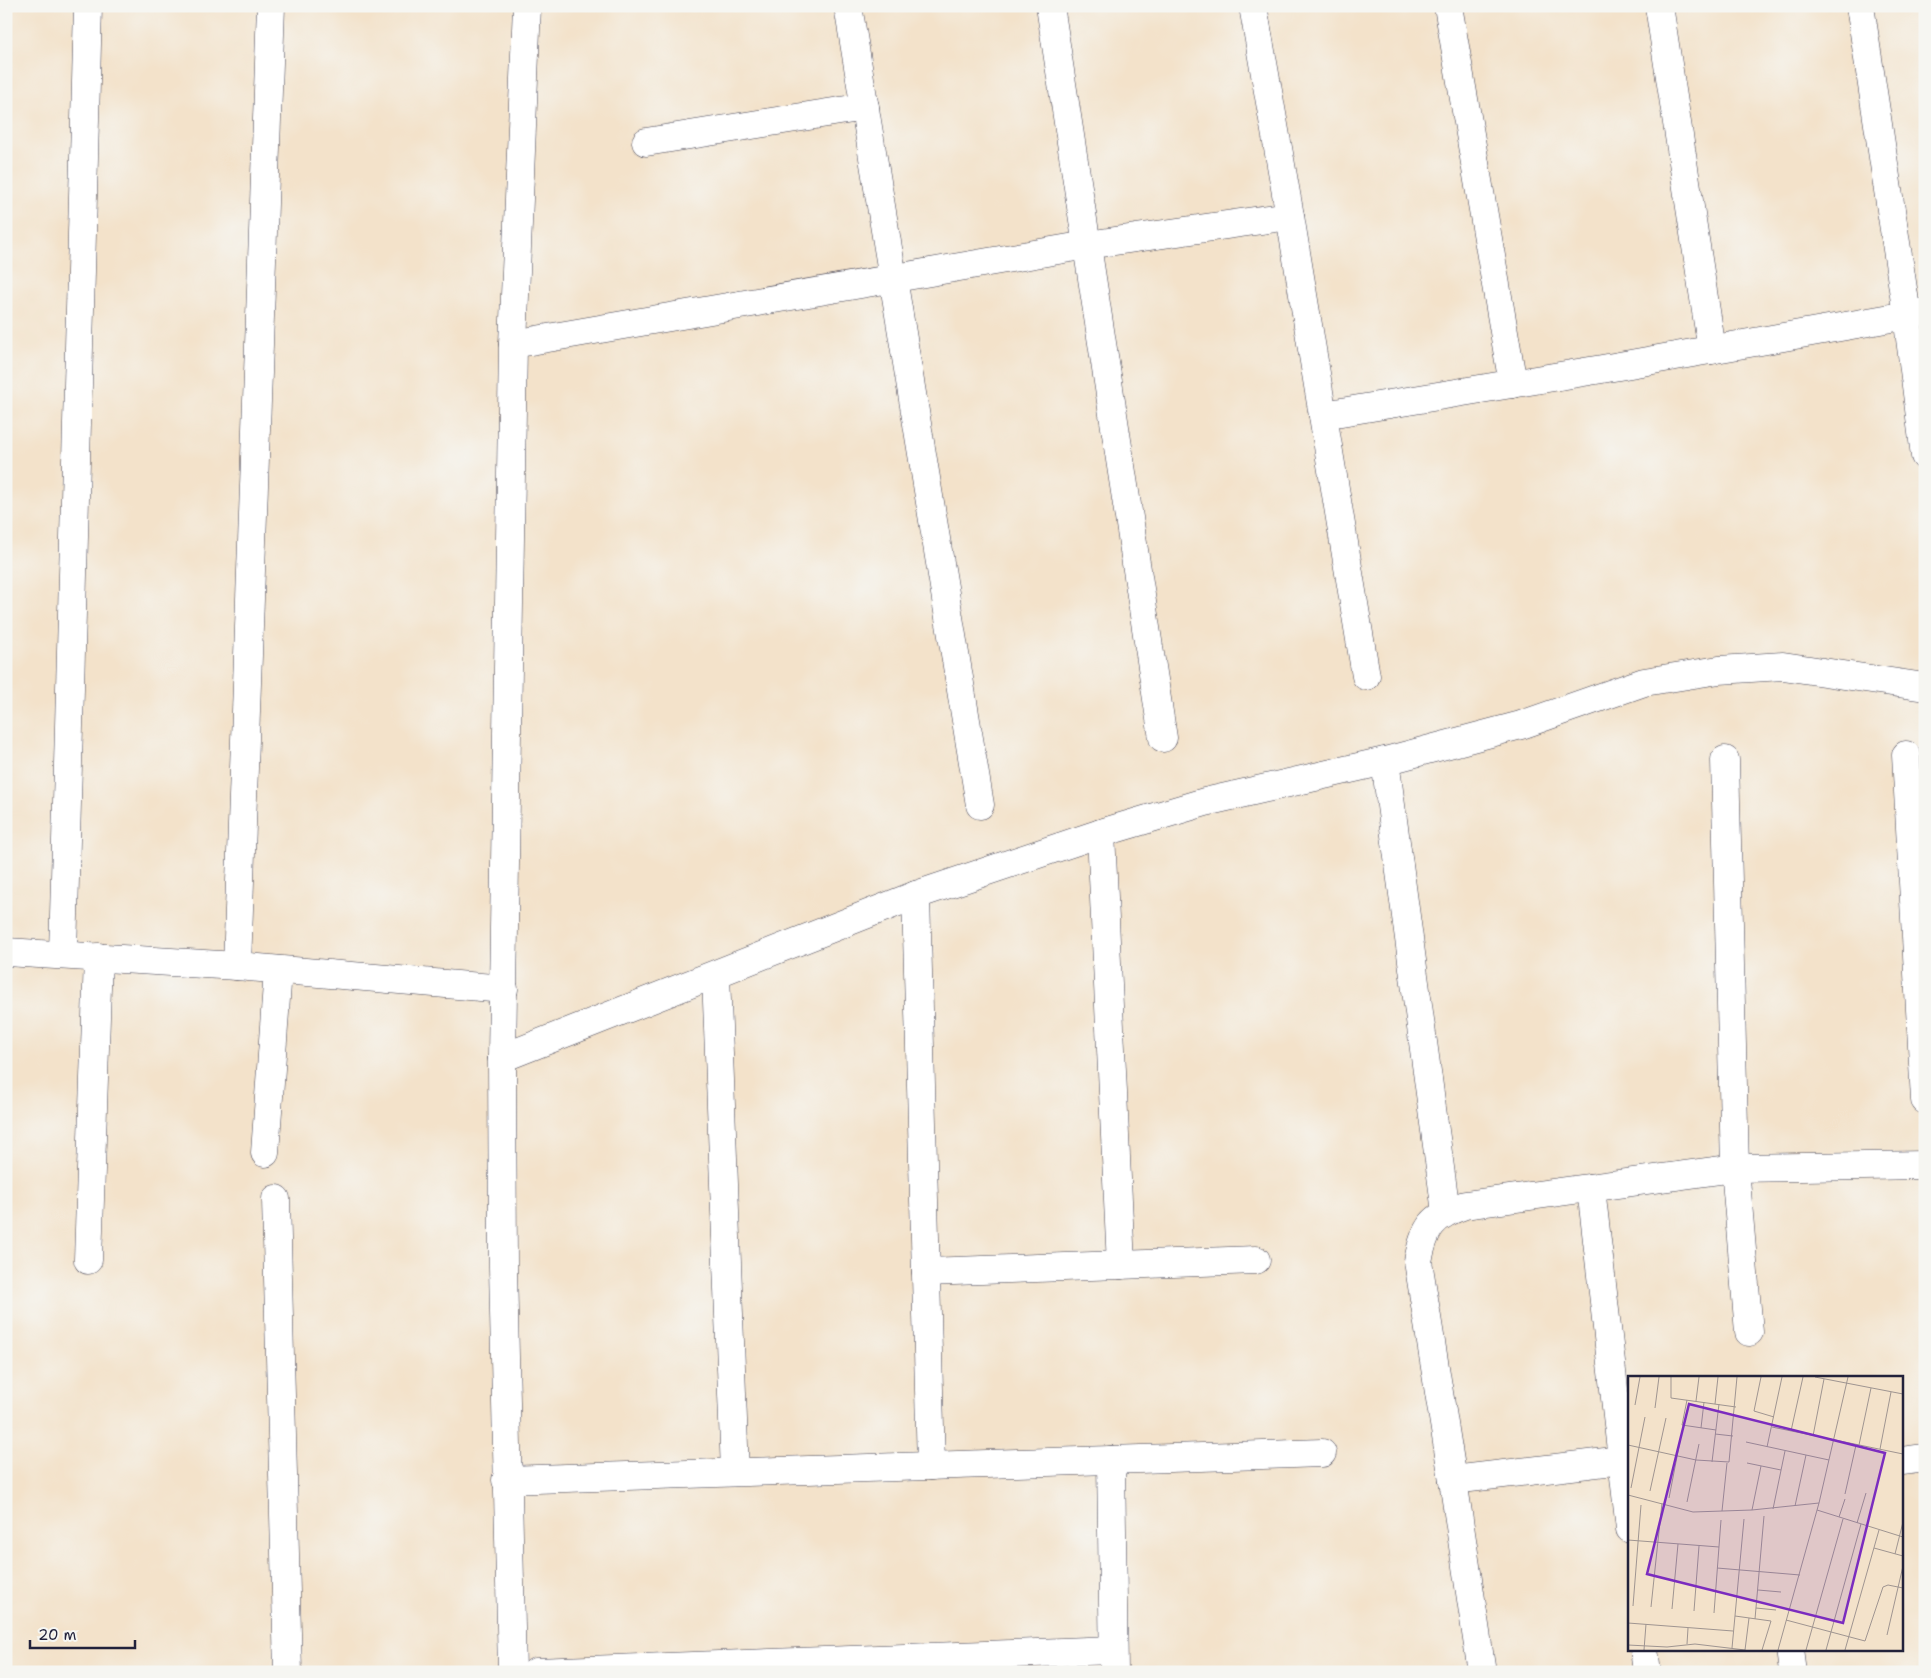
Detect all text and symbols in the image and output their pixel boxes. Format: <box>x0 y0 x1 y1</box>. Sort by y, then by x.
inset map <box>1628 1376 1904 1650</box>
scale bar <box>30 1618 135 1650</box>
text: 20 m <box>38 1625 77 1645</box>

